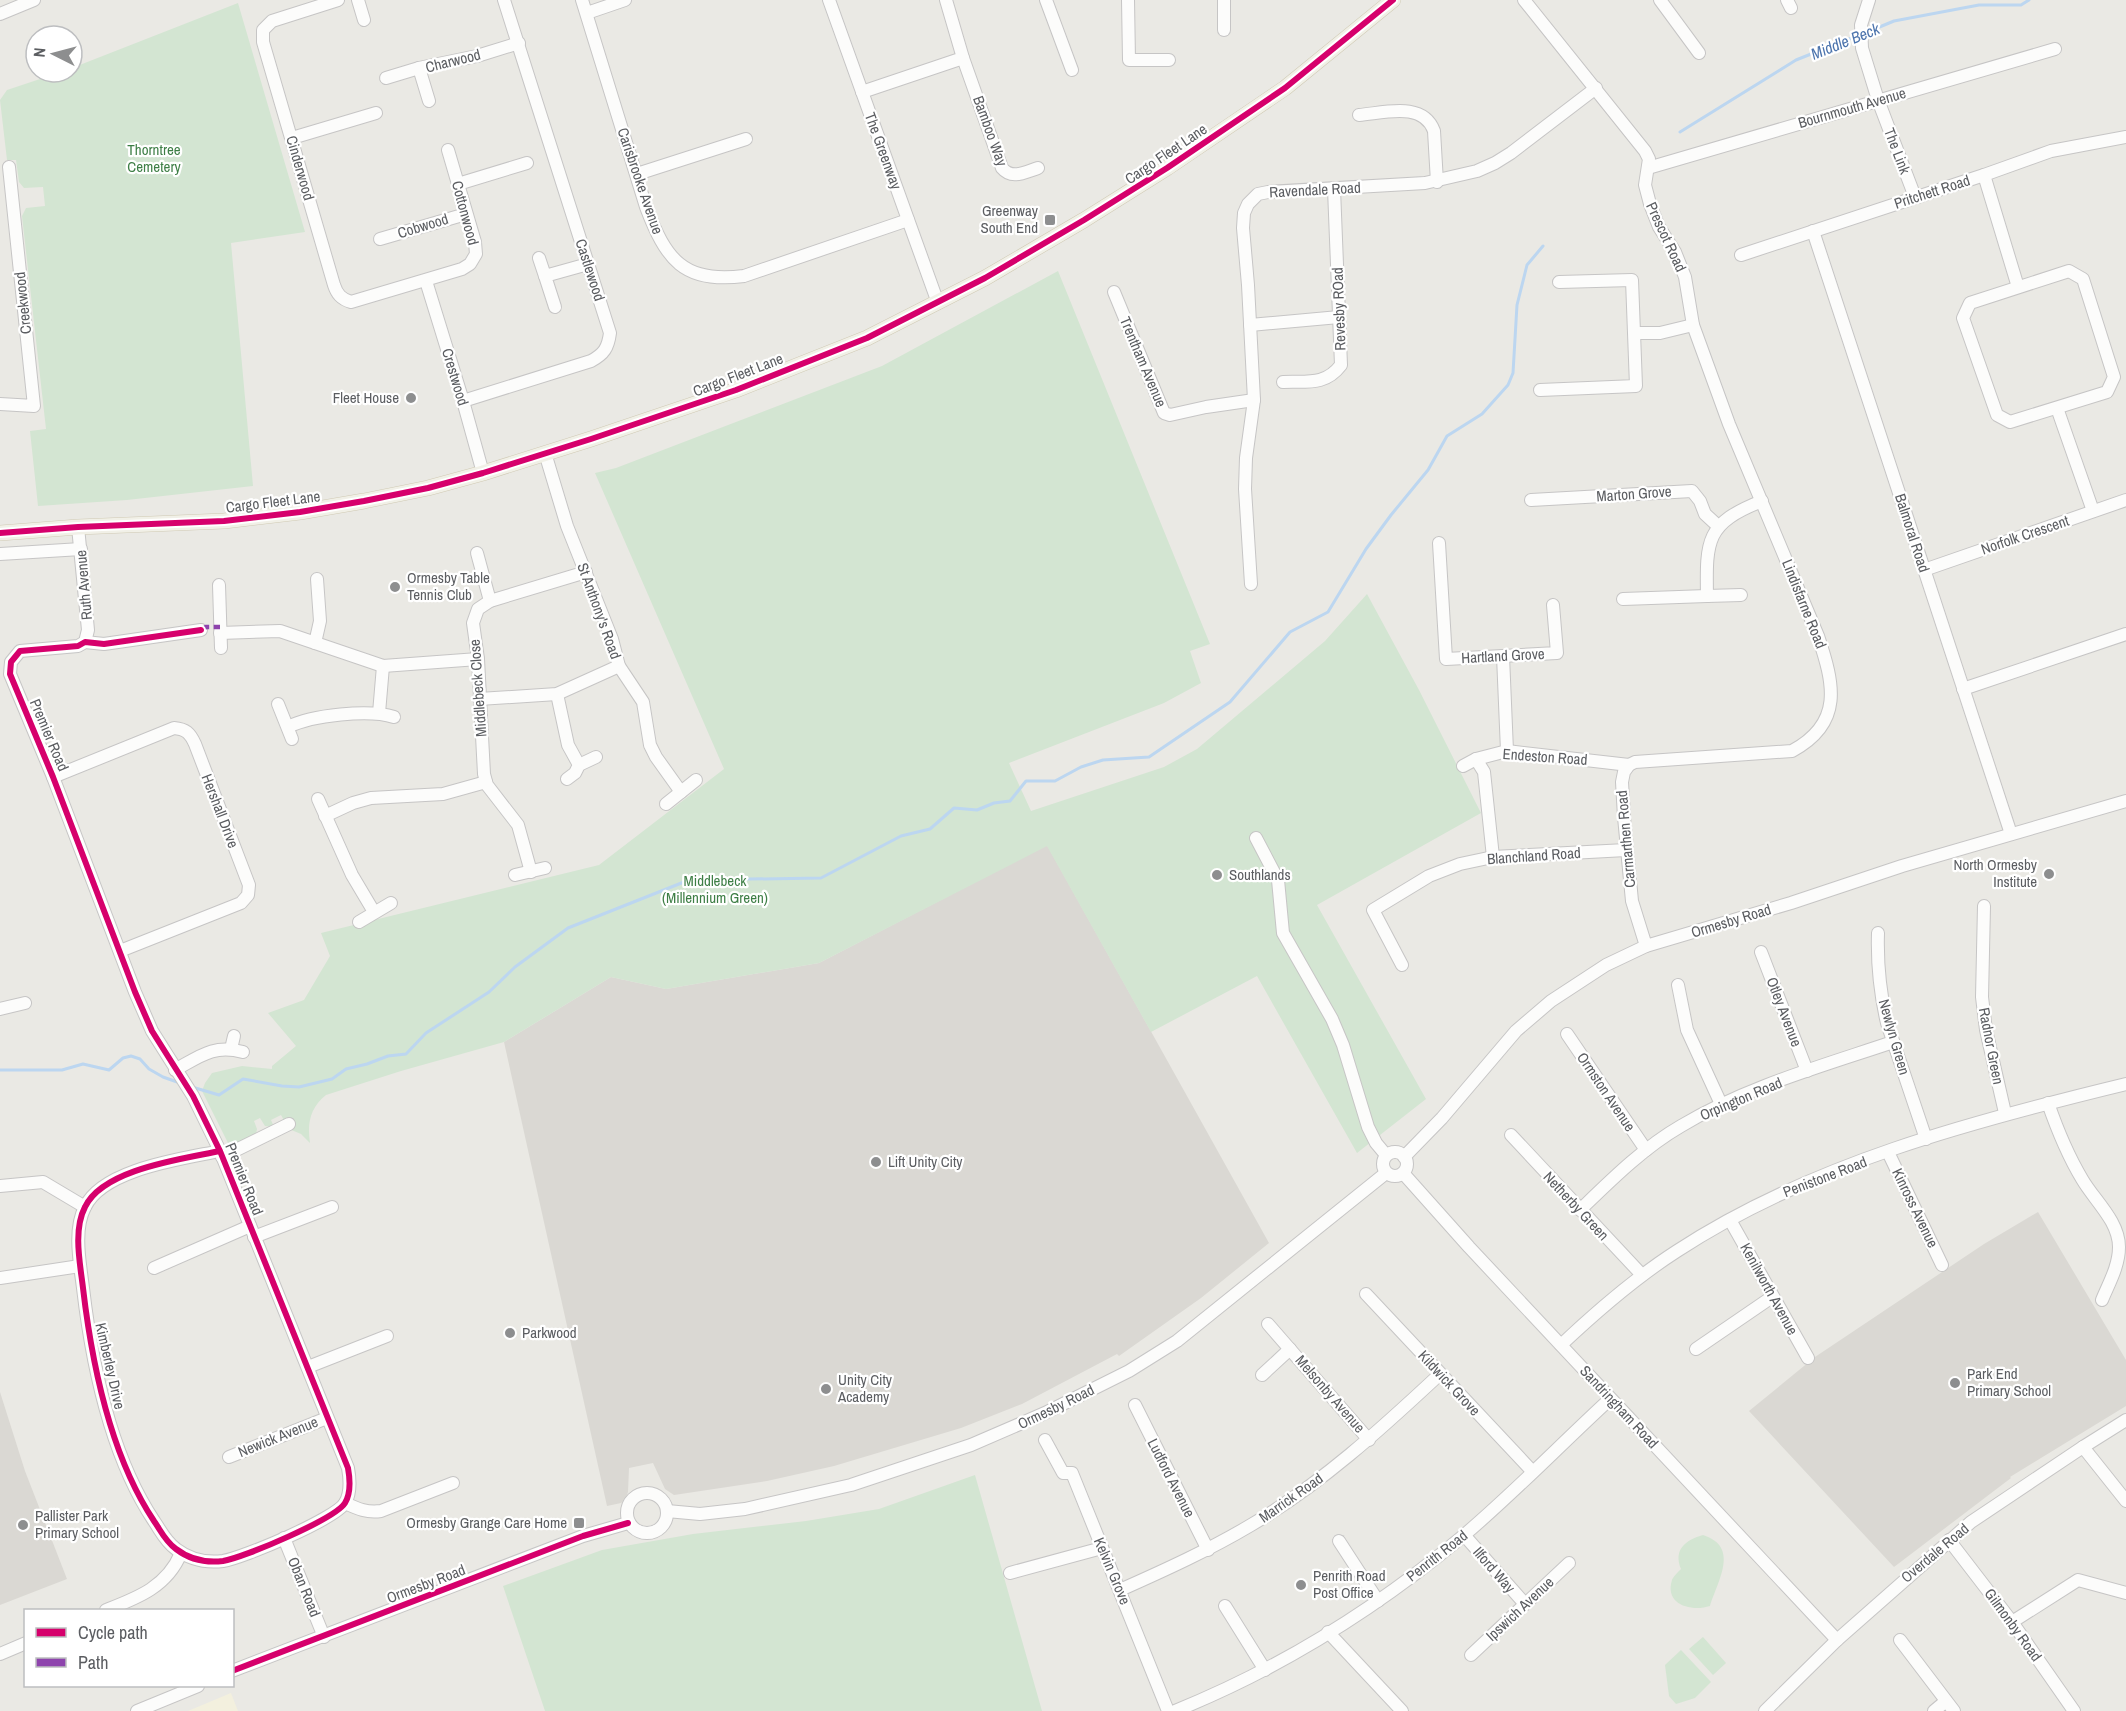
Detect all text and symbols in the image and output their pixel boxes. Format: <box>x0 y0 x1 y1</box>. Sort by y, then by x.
water label: Middle Beck <box>1807 17 1883 65</box>
north arrow <box>24 24 84 84</box>
street label: Charwood <box>423 44 483 77</box>
text: N <box>28 47 51 58</box>
street label: Bournmouth Avenue <box>1795 82 1908 133</box>
street label: Bamboo Way <box>968 93 1013 170</box>
street label: The Greenway <box>860 109 907 193</box>
street label: Cargo Fleet Lane <box>1120 118 1211 189</box>
street label: Carisbrooke Avenue <box>612 125 669 237</box>
street label: The Link <box>1879 125 1916 178</box>
street label: Cinderwood <box>281 133 320 203</box>
park label: Thorntree Cemetery <box>127 139 182 177</box>
street label: Pritchett Road <box>1891 169 1972 214</box>
street label: Ravendale Road <box>1269 177 1361 202</box>
street label: Cottonwood <box>447 178 484 247</box>
street label: Prescot Road <box>1641 199 1692 275</box>
place label: Greenway South End <box>981 200 1039 238</box>
street label: Cobwood <box>395 208 451 243</box>
marker: Greenway South End <box>1043 213 1057 227</box>
street label: Castlewood <box>571 236 610 304</box>
street label: Revesby ROad <box>1327 267 1350 351</box>
street label: Creekwood <box>9 271 36 335</box>
street label: Trentham Avenue <box>1115 313 1172 410</box>
street label: Crestwood <box>437 346 474 408</box>
street label: Cargo Fleet Lane <box>690 348 786 401</box>
place label: Fleet House <box>333 387 399 408</box>
marker: Fleet House <box>404 391 418 405</box>
street label: Marton Grove <box>1596 480 1672 507</box>
street label: Cargo Fleet Lane <box>224 485 322 518</box>
street label: Balmoral Road <box>1890 491 1935 575</box>
street label: Norfolk Crescent <box>1978 510 2072 559</box>
street label: Ruth Avenue <box>70 549 97 621</box>
street label: Lindisfarne Road <box>1777 556 1832 651</box>
street label: St Anthony's Road <box>572 560 627 662</box>
place label: Ormesby Table Tennis Club <box>407 567 490 605</box>
marker: Ormesby Table Tennis Club <box>388 580 402 594</box>
street label: Middlebeck Close <box>464 638 491 738</box>
street label: Hartland Grove <box>1461 643 1545 668</box>
street label: Premier Road <box>25 695 74 774</box>
street label: Endeston Road <box>1502 743 1588 770</box>
street label: Hershall Drive <box>197 771 244 851</box>
street label: Carmarthen Road <box>1611 789 1640 889</box>
street label: Blanchland Road <box>1487 842 1581 869</box>
place label: North Ormesby Institute <box>1954 854 2038 892</box>
place label: Southlands <box>1229 864 1291 885</box>
marker: North Ormesby Institute <box>2042 867 2056 881</box>
marker: Southlands <box>1210 868 1224 882</box>
park label: Middlebeck (Millennium Green) <box>662 870 768 908</box>
street label: Ormesby Road <box>1688 898 1773 943</box>
street label: Otley Avenue <box>1762 974 1807 1050</box>
street label: Newlyn Green <box>1874 997 1915 1077</box>
street label: Radnor Green <box>1974 1006 2009 1086</box>
street label: Ormston Avenue <box>1572 1048 1641 1136</box>
street label: Orpington Road <box>1696 1072 1785 1125</box>
street label: Premier Road <box>220 1139 269 1218</box>
place label: Lift Unity City <box>888 1151 963 1172</box>
street label: Penistone Road <box>1780 1151 1870 1202</box>
marker: Lift Unity City <box>869 1155 883 1169</box>
street label: Kinross Avenue <box>1887 1165 1944 1251</box>
street label: Netherby Green <box>1539 1166 1614 1245</box>
street label: Kenilworth Avenue <box>1735 1239 1804 1339</box>
street label: Kimberley Drive <box>90 1321 131 1411</box>
place label: Parkwood <box>522 1322 577 1343</box>
marker: Parkwood <box>503 1326 517 1340</box>
street label: Kildwick Grove <box>1413 1345 1485 1420</box>
street label: Melsonby Avenue <box>1291 1350 1370 1437</box>
street label: Sandringham Road <box>1575 1360 1663 1453</box>
place label: Park End Primary School <box>1967 1363 2051 1401</box>
place label: Unity City Academy <box>837 1369 893 1407</box>
marker: Park End Primary School <box>1948 1376 1962 1390</box>
street label: Ormesby Road <box>1014 1379 1098 1434</box>
marker: Unity City Academy <box>819 1382 833 1396</box>
street label: Newick Avenue <box>235 1411 321 1462</box>
street label: Ludford Avenue <box>1143 1435 1200 1521</box>
street label: Marrick Road <box>1254 1468 1327 1527</box>
place label: Pallister Park Primary School <box>35 1505 119 1543</box>
place label: Ormesby Grange Care Home <box>406 1512 567 1533</box>
marker: Ormesby Grange Care Home <box>572 1516 586 1530</box>
marker: Pallister Park Primary School <box>16 1518 30 1532</box>
street label: Overdale Road <box>1896 1518 1973 1587</box>
street label: Penrith Road <box>1402 1525 1472 1586</box>
street label: Kelvin Grove <box>1089 1534 1136 1608</box>
street label: Ilford Way <box>1468 1542 1521 1598</box>
street label: Oban Road <box>283 1554 326 1620</box>
street label: Ormesby Road <box>383 1559 468 1608</box>
place label: Penrith Road Post Office <box>1313 1565 1385 1603</box>
street label: Ipswich Avenue <box>1481 1572 1558 1646</box>
marker: Penrith Road Post Office <box>1294 1578 1308 1592</box>
street label: Gilmonby Road <box>1980 1584 2047 1665</box>
legend <box>24 1609 234 1687</box>
text: Cycle path <box>78 1620 148 1645</box>
text: Path <box>78 1650 108 1675</box>

